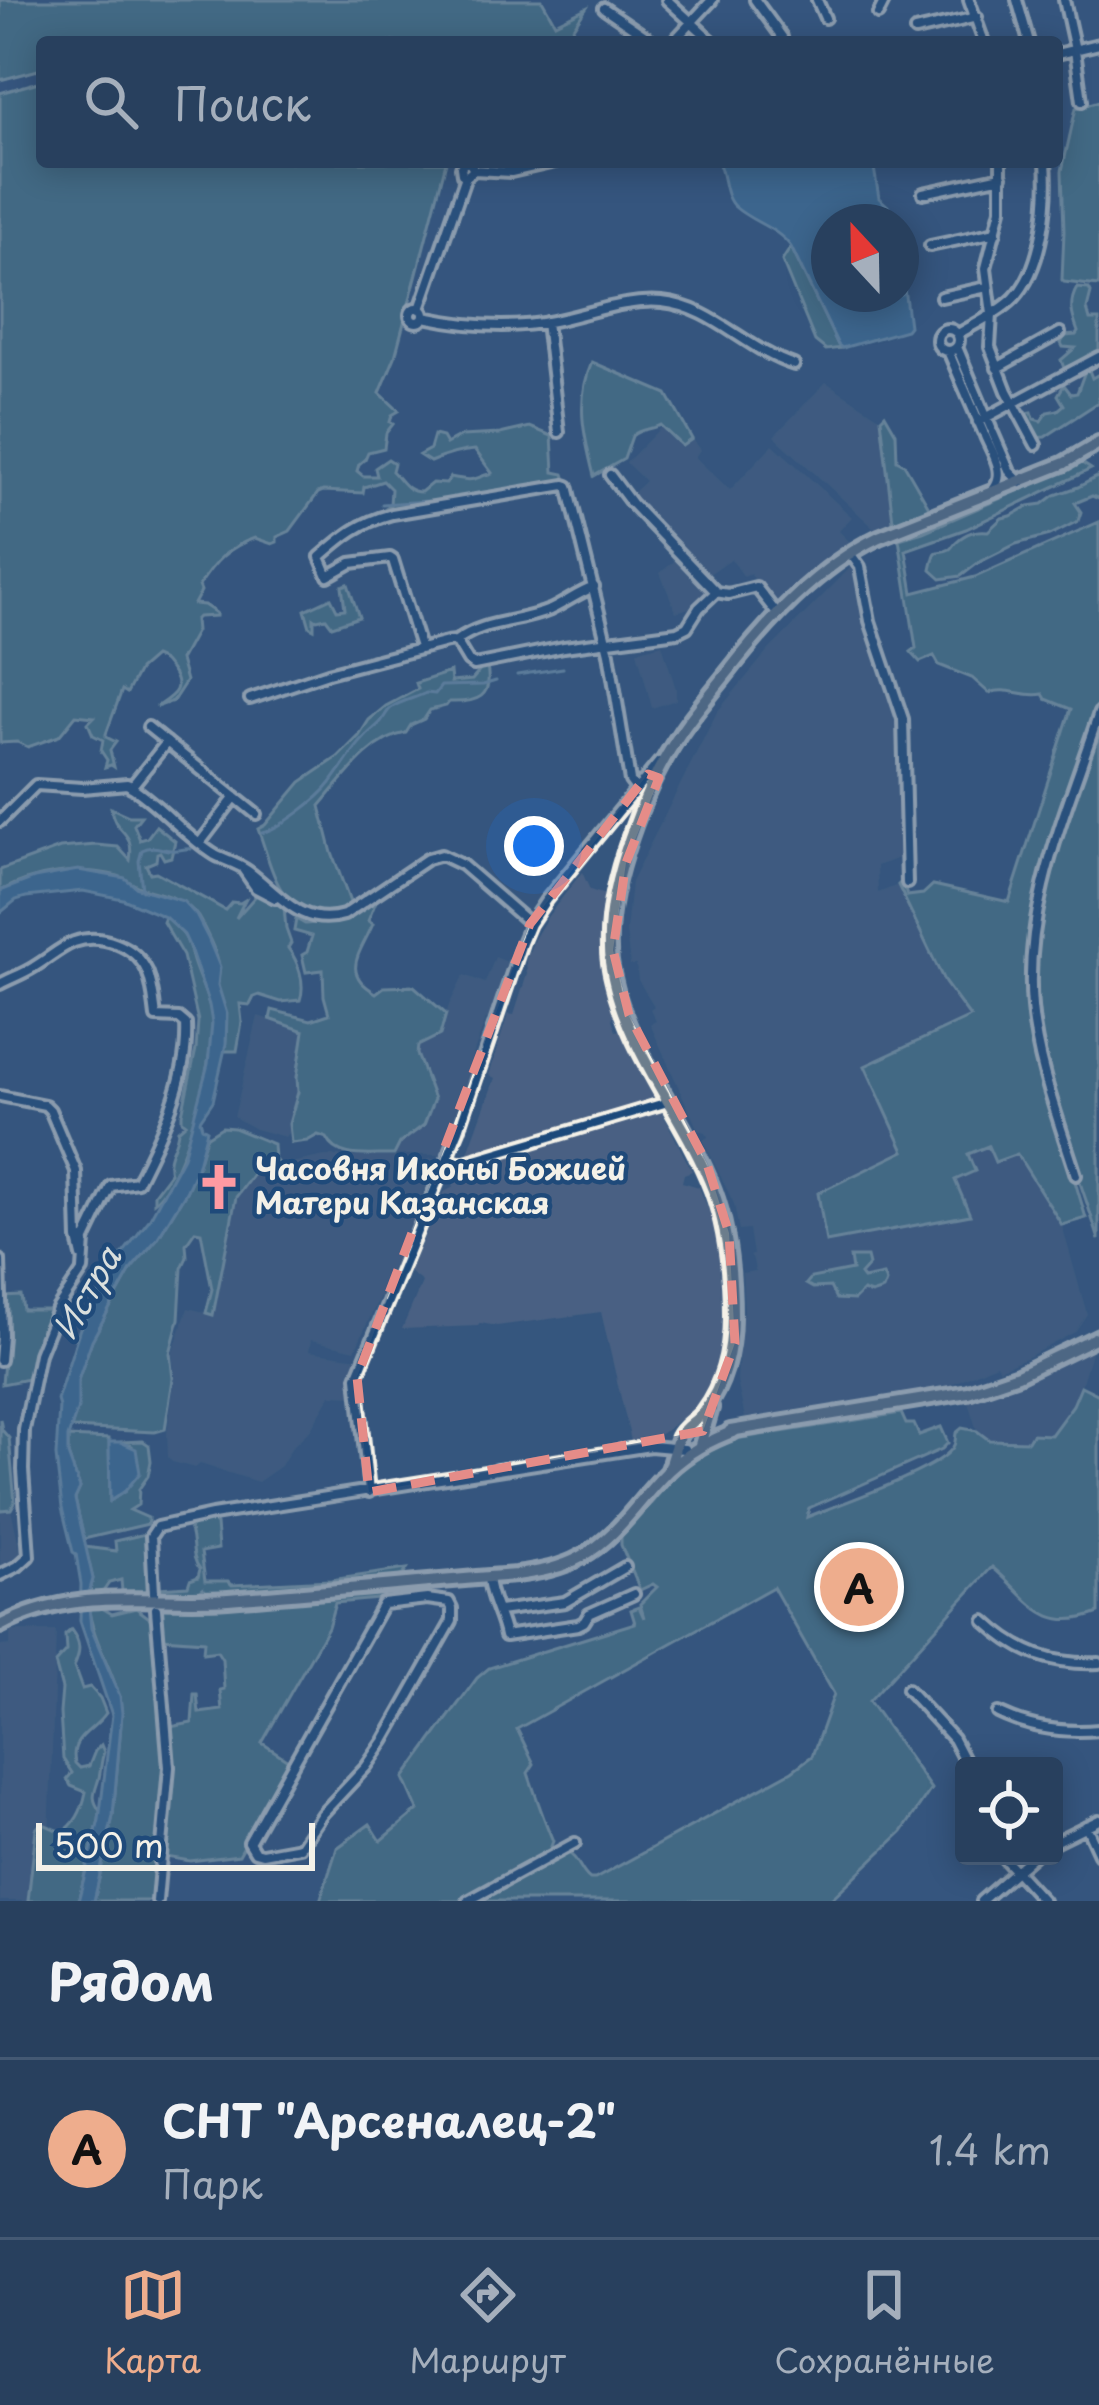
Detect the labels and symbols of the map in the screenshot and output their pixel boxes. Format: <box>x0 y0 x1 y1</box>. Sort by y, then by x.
north arrow <box>811 204 919 312</box>
your location <box>504 816 564 876</box>
place label: Часовня Иконы Божией Матери Казанская <box>255 1145 626 1224</box>
church icon: Часовня Иконы Божией Матери Казанская <box>194 1162 244 1212</box>
water label: Истра <box>39 1235 133 1348</box>
pin: A <box>820 1542 898 1632</box>
scale bar <box>36 1817 315 1870</box>

